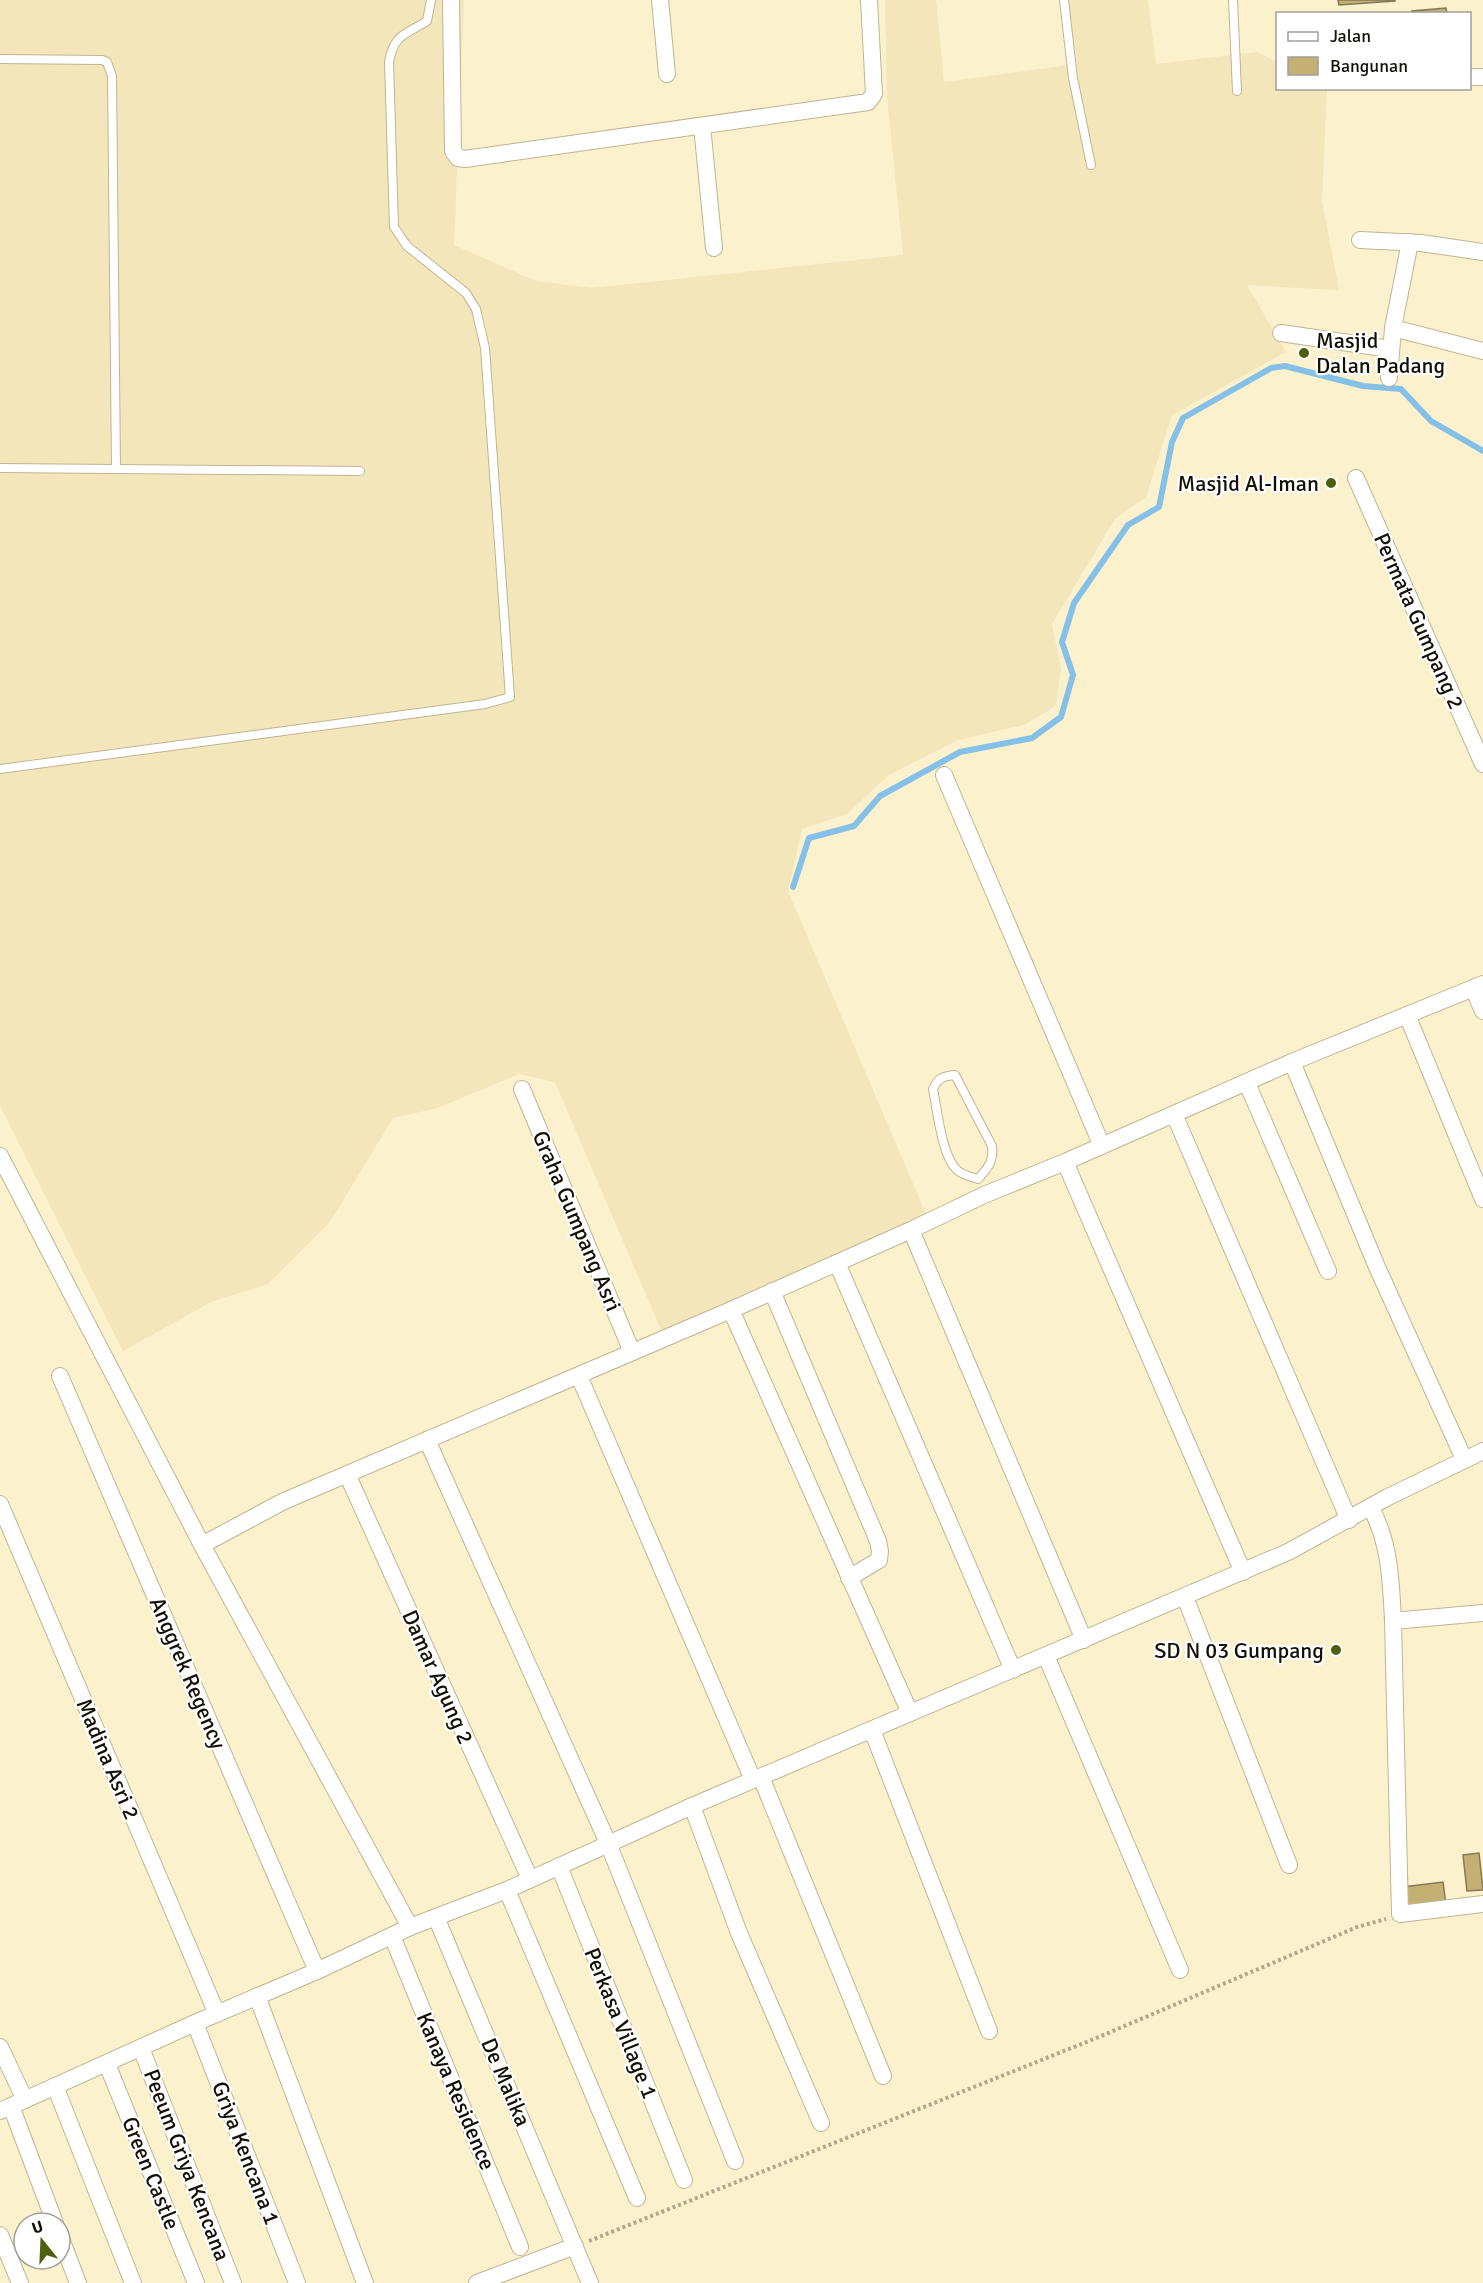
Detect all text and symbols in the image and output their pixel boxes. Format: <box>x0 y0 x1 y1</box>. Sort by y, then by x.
legend <box>1276 12 1471 90</box>
text: Jalan <box>1330 25 1371 47</box>
text: Bangunan <box>1330 55 1408 77</box>
place label: Masjid Dalan Padang <box>1316 327 1445 379</box>
marker: Masjid Dalan Padang <box>1297 346 1311 360</box>
place label: Masjid Al-Iman <box>1178 470 1319 497</box>
marker: Masjid Al-Iman <box>1324 476 1338 490</box>
street label: Permata Gumpang 2 <box>1368 529 1470 713</box>
street label: Graha Gumpang Asri <box>527 1127 627 1315</box>
street label: Anggrek Regency <box>144 1593 232 1754</box>
street label: Damar Agung 2 <box>396 1606 480 1748</box>
place label: SD N 03 Gumpang <box>1154 1637 1324 1664</box>
marker: SD N 03 Gumpang <box>1329 1643 1343 1657</box>
street label: Madina Asri 2 <box>70 1695 146 1823</box>
street label: Perkasa Village 1 <box>578 1944 664 2102</box>
street label: Kanaya Residence <box>411 2008 501 2174</box>
street label: De Malika <box>475 2034 537 2130</box>
street label: Peeum Griya Kencana <box>138 2065 236 2265</box>
street label: Griya Kencana 1 <box>206 2077 286 2229</box>
street label: Green Castle <box>116 2113 186 2233</box>
north arrow <box>12 2211 72 2271</box>
text: U <box>29 2217 46 2239</box>

